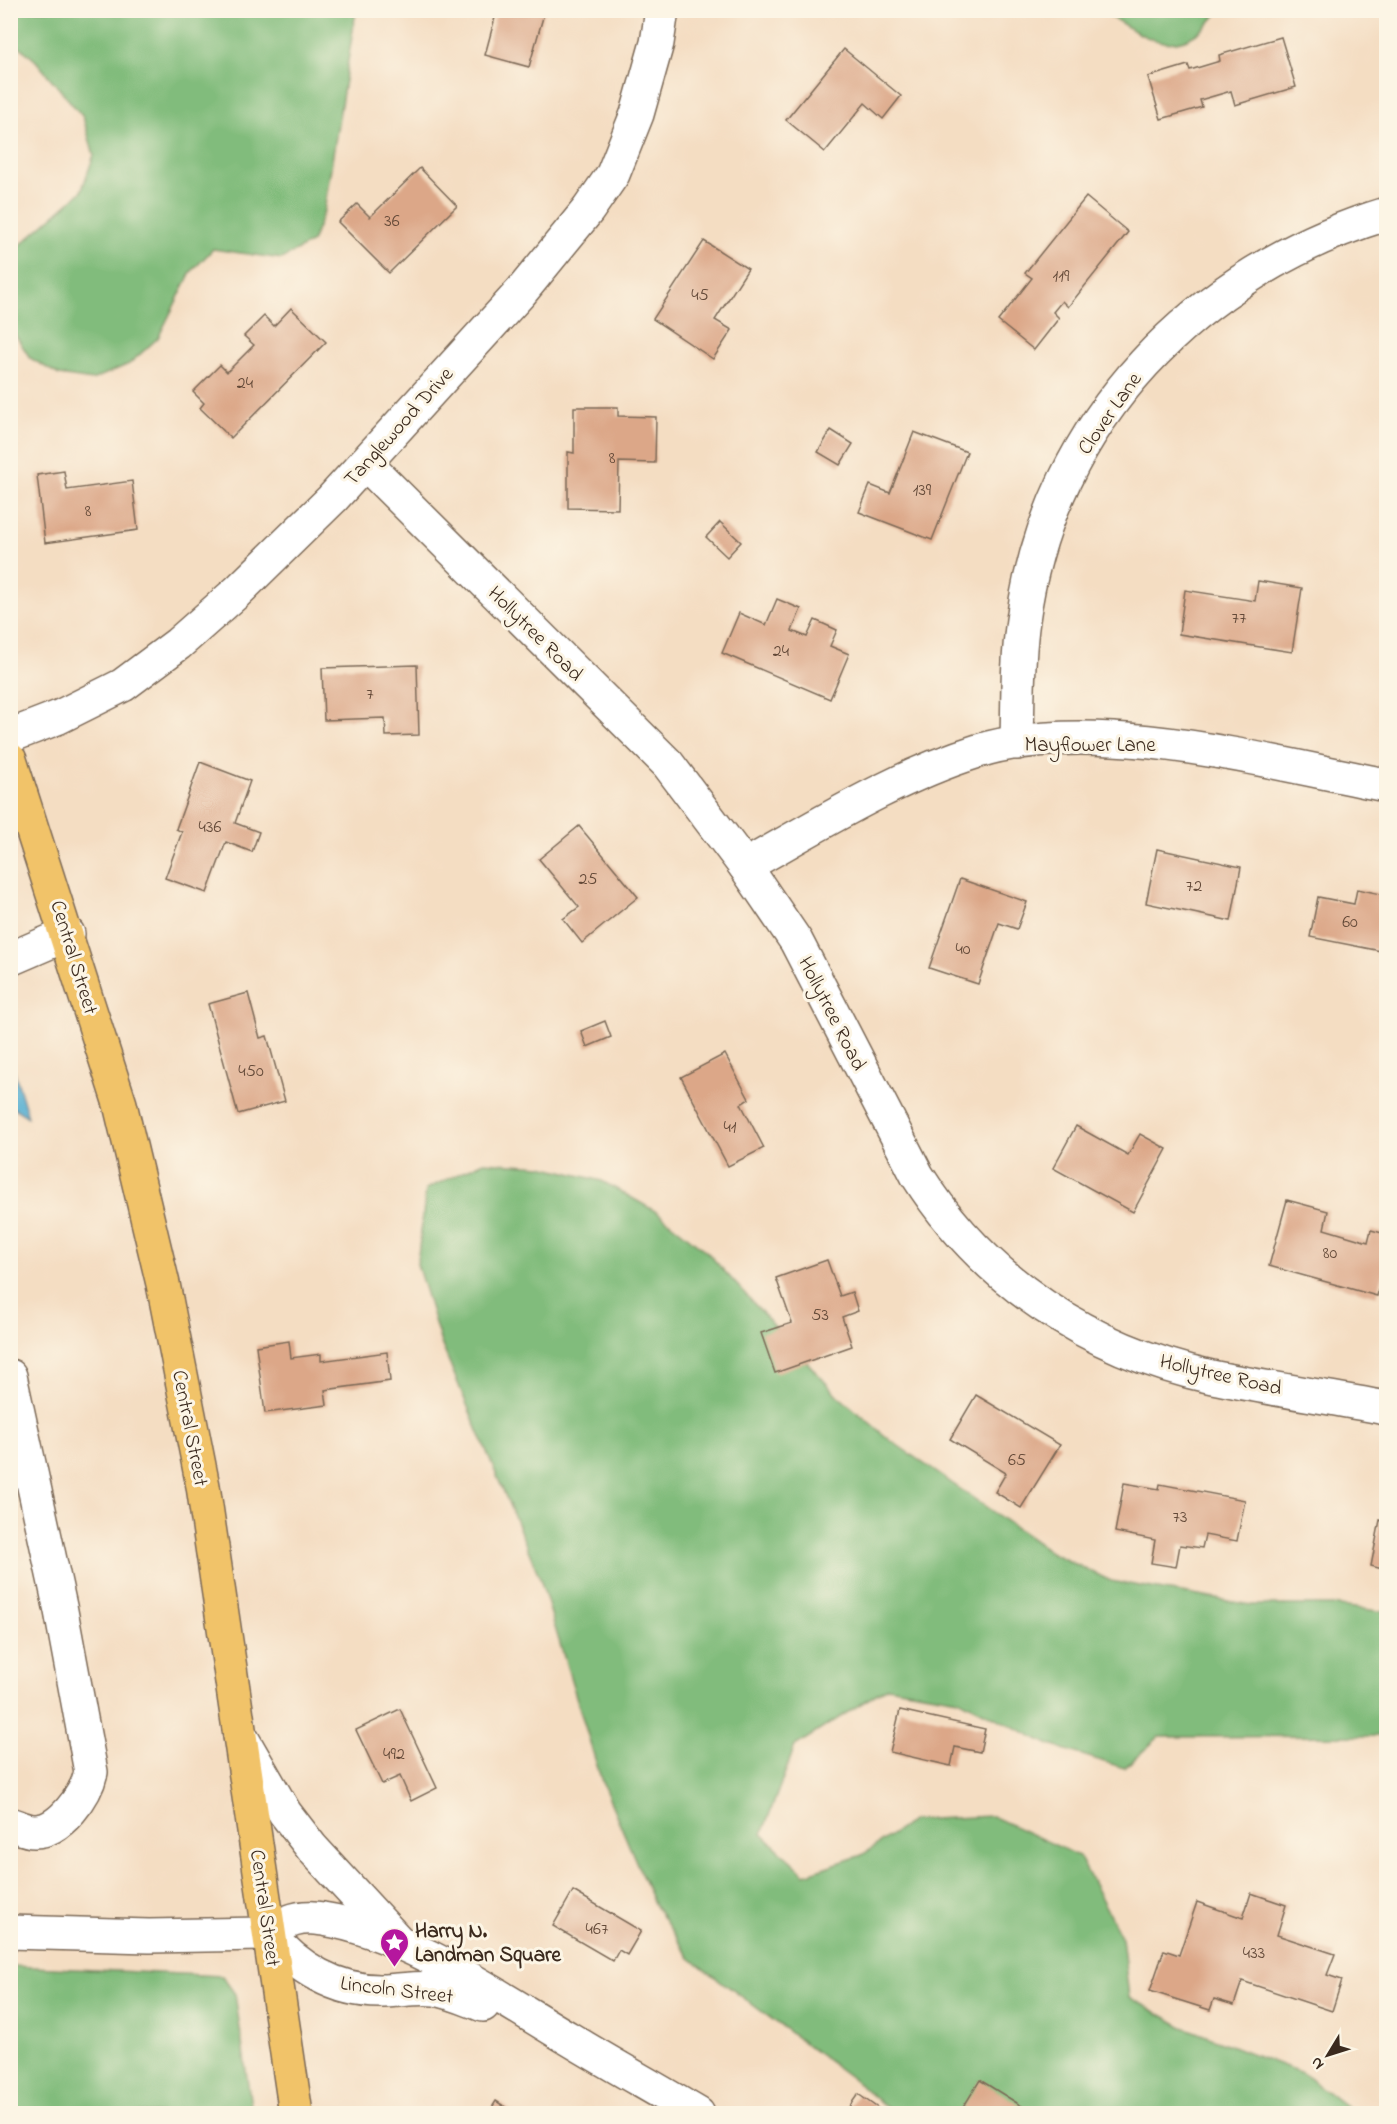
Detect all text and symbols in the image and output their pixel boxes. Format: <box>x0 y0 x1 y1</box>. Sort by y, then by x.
house number: 36 <box>384 209 400 235</box>
house number: 119 <box>1053 264 1070 290</box>
house number: 45 <box>691 283 709 309</box>
street label: Tanglewood Drive <box>338 361 463 495</box>
street label: Clover Lane <box>1071 366 1150 462</box>
house number: 24 <box>237 371 254 397</box>
house number: 8 <box>609 446 616 472</box>
house number: 139 <box>913 478 932 504</box>
house number: 8 <box>85 499 92 525</box>
street label: Hollytree Road <box>479 580 589 691</box>
house number: 77 <box>1232 606 1247 632</box>
house number: 24 <box>773 639 790 665</box>
house number: 7 <box>366 682 374 708</box>
street label: Mayflower Lane <box>1024 731 1156 763</box>
house number: 436 <box>199 815 221 841</box>
house number: 25 <box>578 867 598 893</box>
house number: 72 <box>1186 874 1202 900</box>
street label: Central Street <box>42 897 105 1018</box>
house number: 60 <box>1342 910 1358 936</box>
house number: 40 <box>955 937 971 963</box>
street label: Hollytree Road <box>788 952 873 1077</box>
house number: 450 <box>238 1059 264 1085</box>
house number: 41 <box>723 1115 737 1141</box>
house number: 80 <box>1323 1241 1337 1267</box>
house number: 53 <box>811 1303 829 1329</box>
street label: Hollytree Road <box>1156 1347 1285 1407</box>
street label: Central Street <box>163 1368 215 1489</box>
house number: 65 <box>1008 1448 1026 1474</box>
house number: 73 <box>1173 1505 1187 1531</box>
house number: 492 <box>383 1742 405 1768</box>
street label: Central Street <box>241 1848 287 1969</box>
place label: Harry N. Landman Square <box>415 1917 562 1971</box>
house number: 467 <box>586 1917 609 1943</box>
place icon: Harry N. Landman Square <box>378 1926 410 1968</box>
house number: 433 <box>1243 1941 1265 1967</box>
street label: Lincoln Street <box>339 1969 455 2013</box>
north arrow <box>1298 2025 1358 2085</box>
text: N <box>1305 2051 1331 2075</box>

